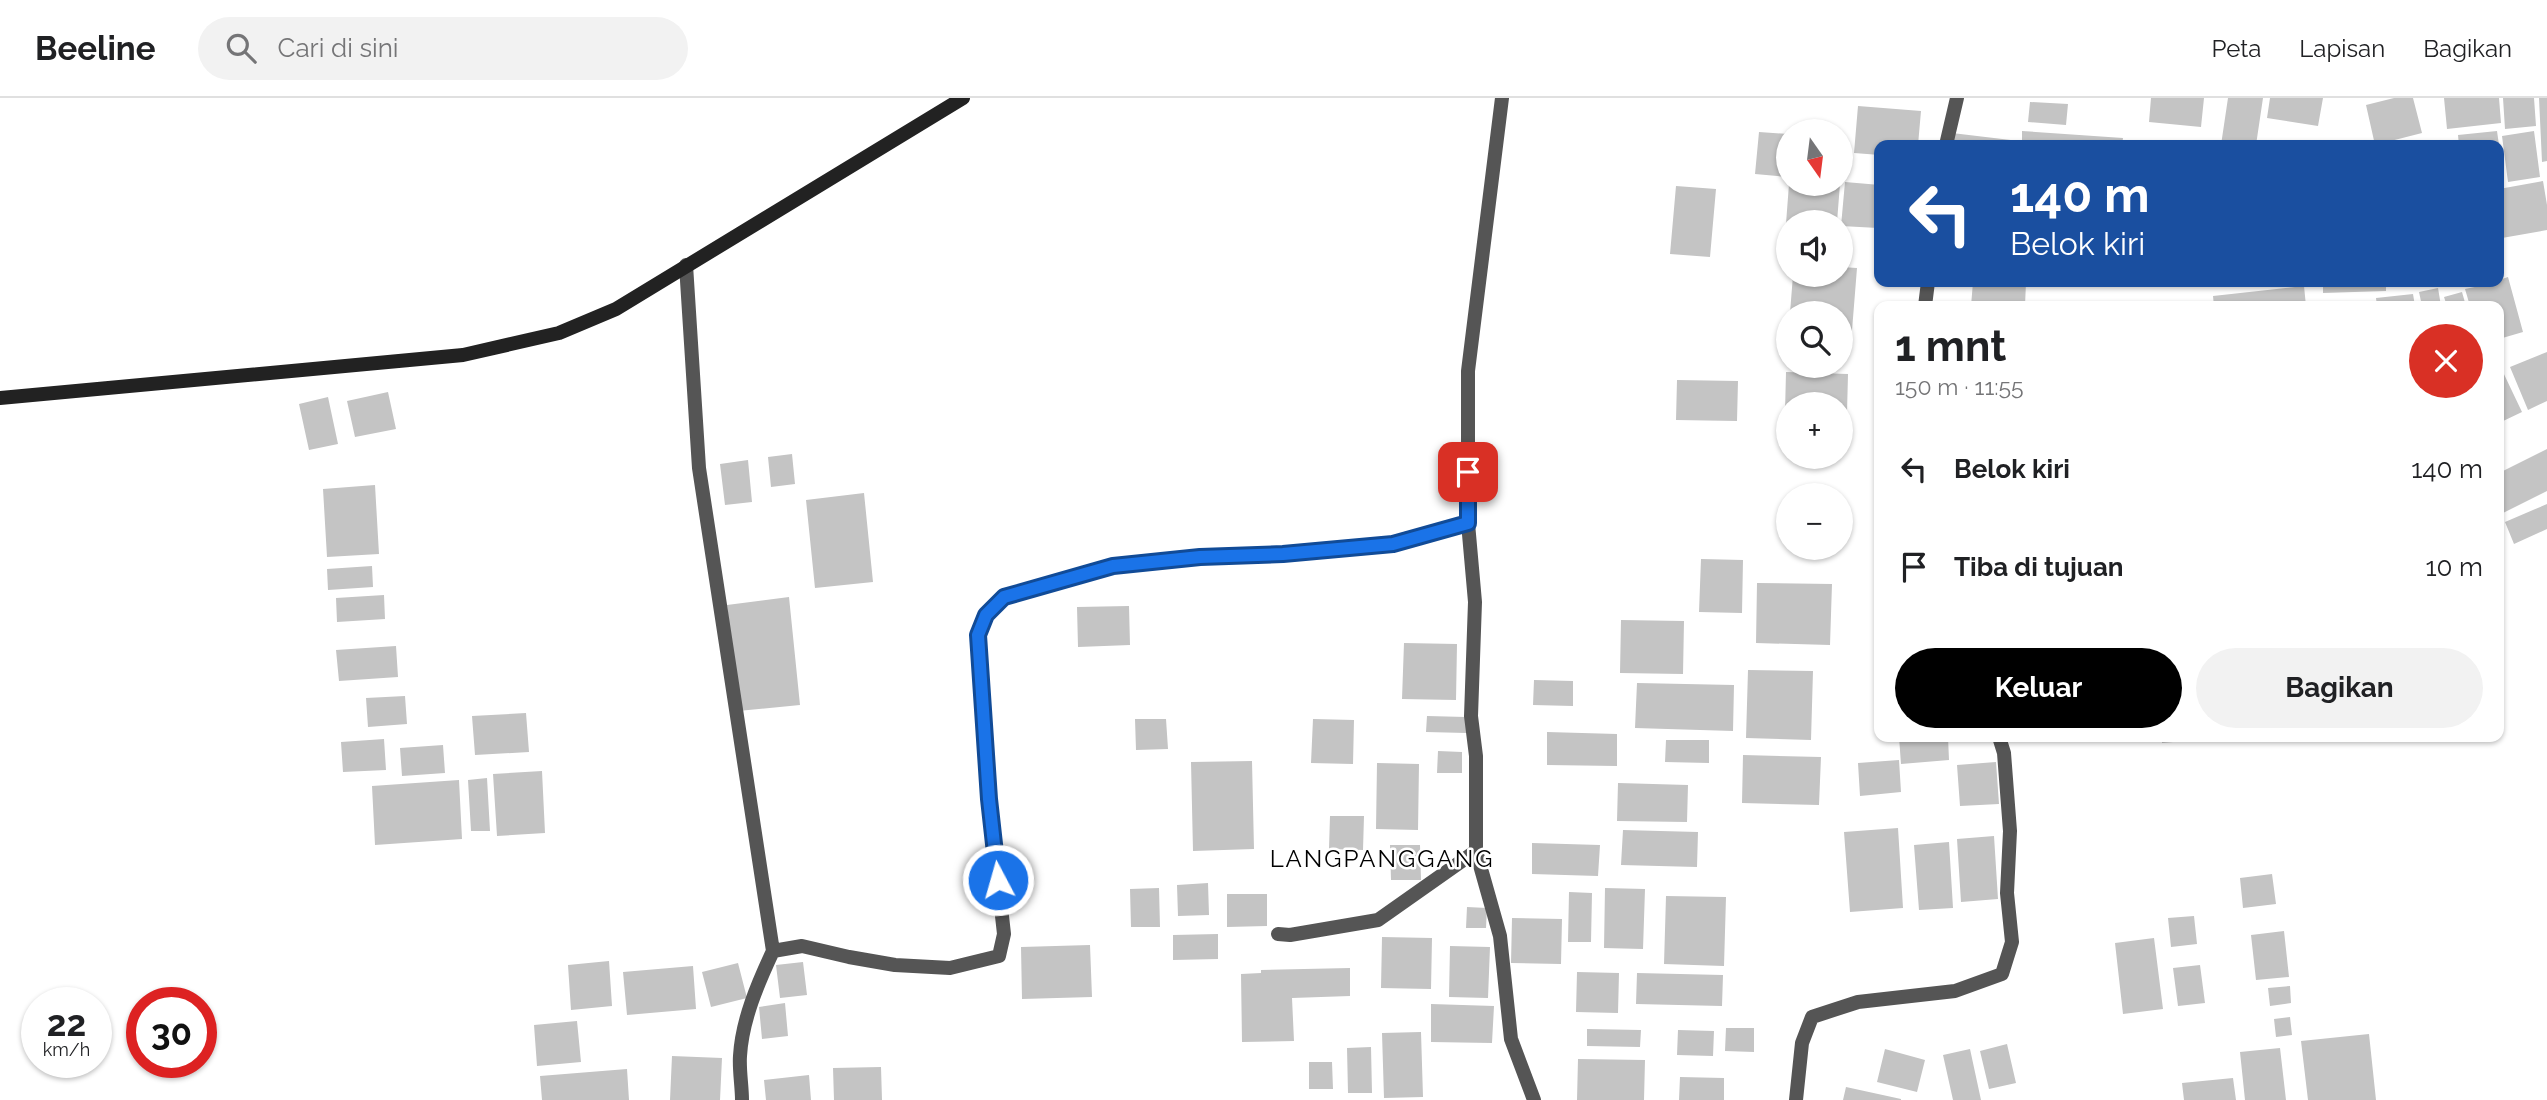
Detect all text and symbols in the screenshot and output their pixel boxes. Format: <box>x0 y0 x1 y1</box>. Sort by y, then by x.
search box <box>198 17 688 80</box>
text: Beeline <box>35 29 156 68</box>
icon: search <box>222 29 260 67</box>
text: Cari di sini <box>278 33 399 63</box>
text: Peta <box>2212 34 2261 63</box>
text: Lapisan <box>2299 34 2385 63</box>
text: Bagikan <box>2423 34 2512 63</box>
north arrow <box>1776 119 1853 196</box>
map controls <box>1776 119 1853 560</box>
text: 140 m <box>2010 166 2150 223</box>
icon: left <box>1895 168 1986 259</box>
button: sound <box>1776 210 1853 287</box>
text: Belok kiri <box>2010 225 2145 262</box>
button: search <box>1776 301 1853 378</box>
text: 1 mnt <box>1895 322 2006 371</box>
button: close <box>2409 324 2483 398</box>
text: 150 m · 11:55 <box>1895 373 2024 400</box>
button: + <box>1776 392 1853 469</box>
pin <box>1438 442 1498 502</box>
icon: left <box>1895 450 1933 488</box>
icon: arrive <box>1449 453 1487 491</box>
text: Belok kiri <box>1954 454 2070 484</box>
text: 140 m <box>2411 454 2483 484</box>
button: − <box>1776 483 1853 560</box>
icon: arrive <box>1895 548 1933 586</box>
text: Tiba di tujuan <box>1954 552 2124 582</box>
text: 10 m <box>2425 552 2483 582</box>
button: Keluar <box>1895 648 2182 728</box>
button: Bagikan <box>2196 648 2483 728</box>
position arrow <box>961 843 1035 917</box>
district label: LANGPANGGANG <box>1270 844 1494 873</box>
speed limit sign: 30 <box>126 987 217 1078</box>
text: 22 <box>47 1003 86 1044</box>
text: km/h <box>43 1039 90 1060</box>

